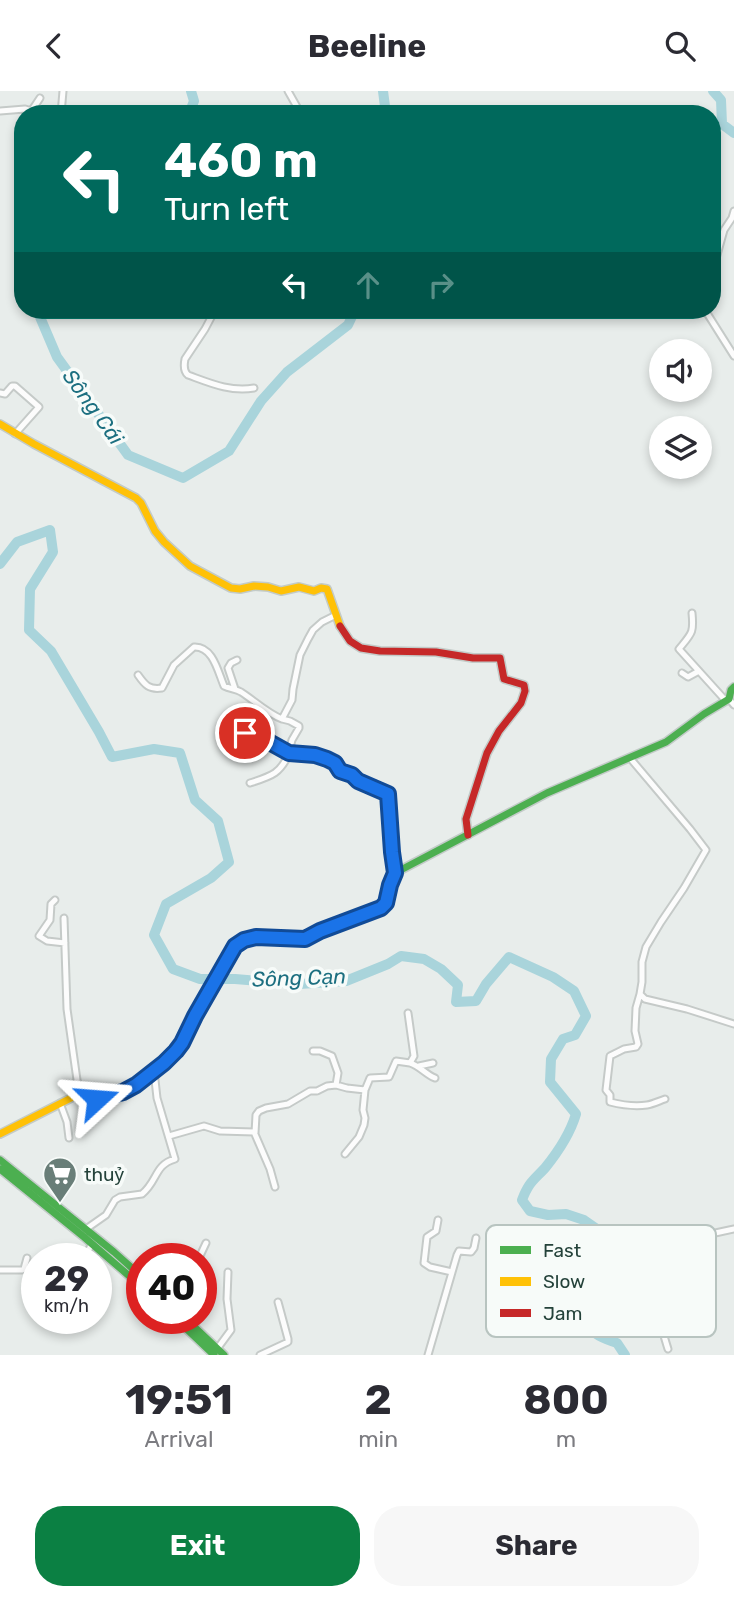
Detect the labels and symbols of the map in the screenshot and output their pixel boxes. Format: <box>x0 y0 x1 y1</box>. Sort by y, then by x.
water label: Sông Cái <box>58 364 130 450</box>
pin <box>215 703 275 763</box>
water label: Sông Cạn <box>252 963 346 992</box>
position arrow <box>60 1062 134 1136</box>
supermarket icon: thuỷ <box>41 1155 79 1204</box>
place label: thuỷ <box>84 1163 124 1186</box>
legend <box>486 1225 716 1337</box>
text: Fast <box>543 1239 582 1262</box>
speed limit sign: 40 <box>126 1243 217 1334</box>
text: Slow <box>543 1270 585 1293</box>
text: Jam <box>543 1302 582 1325</box>

